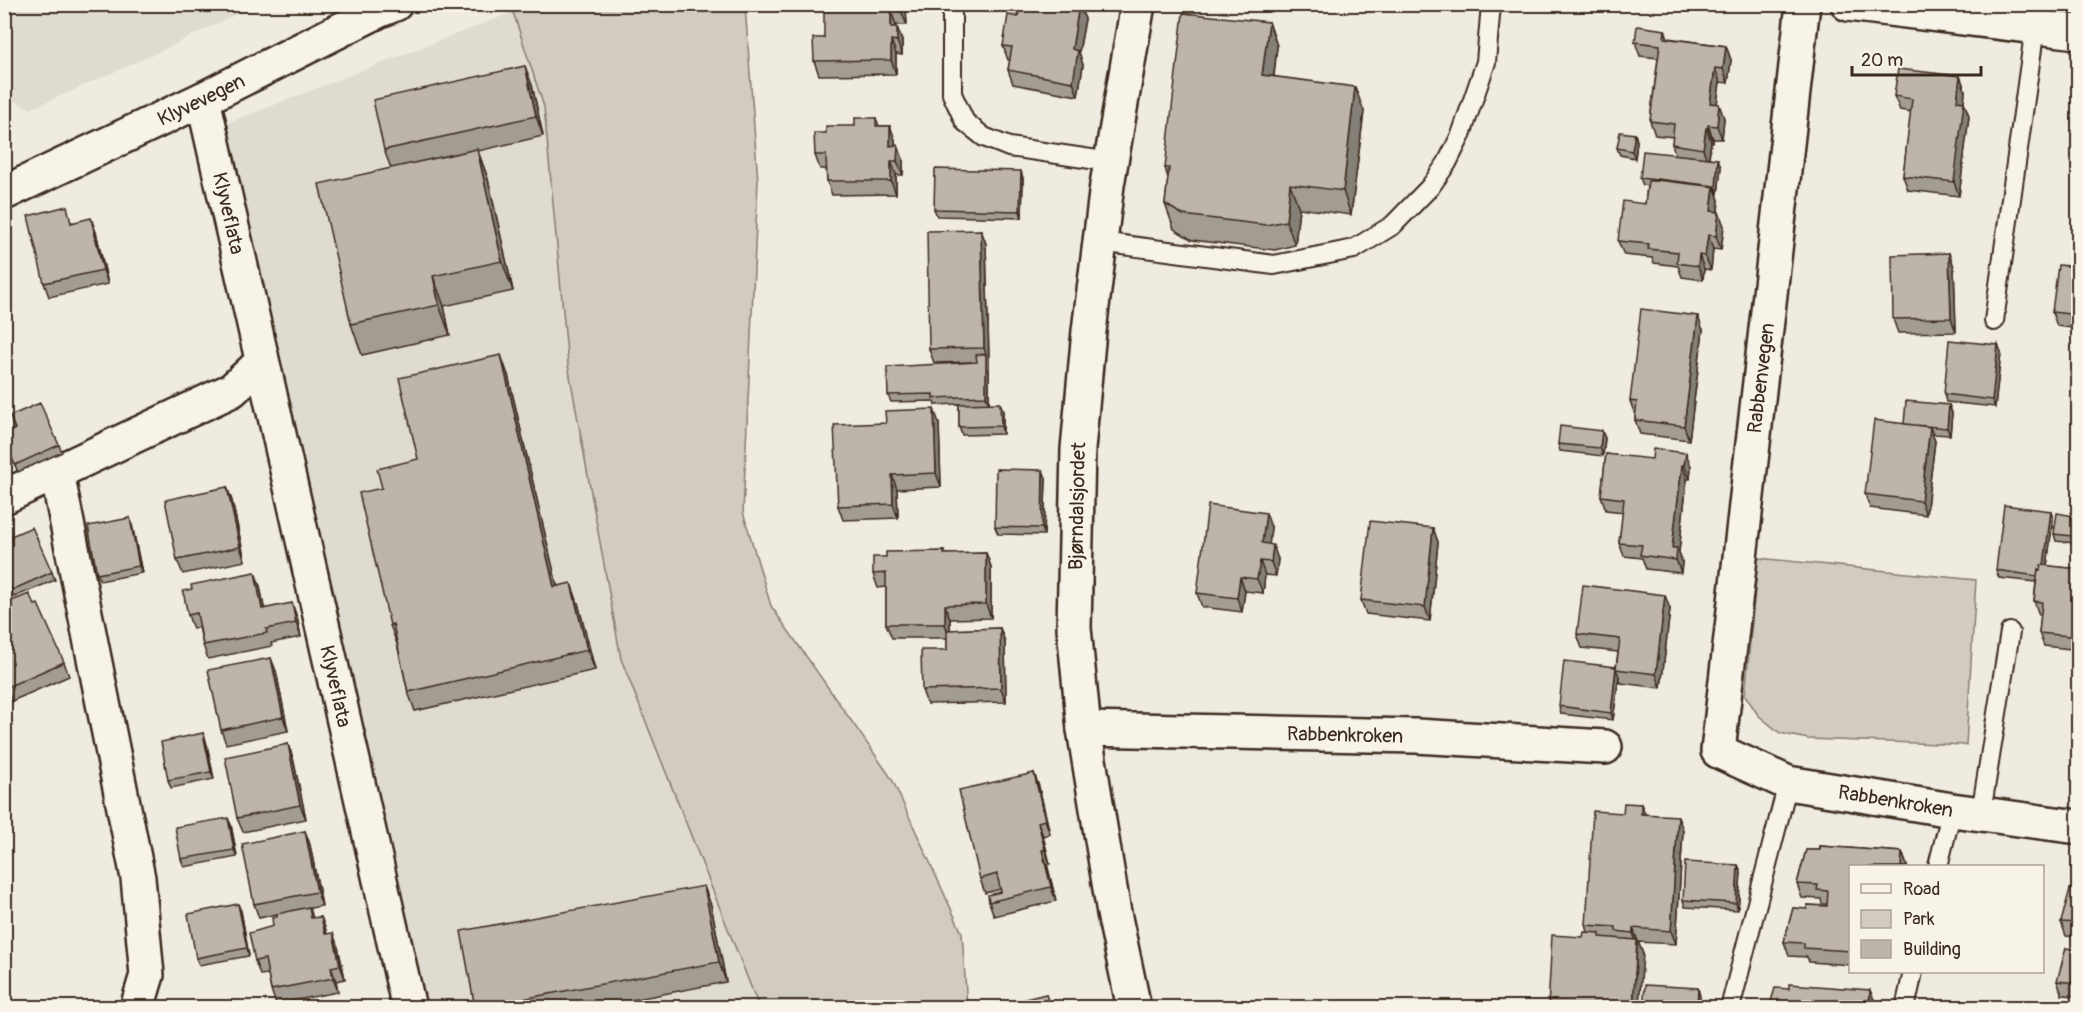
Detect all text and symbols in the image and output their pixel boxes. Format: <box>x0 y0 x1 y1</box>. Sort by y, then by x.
scale bar <box>1852 39 1981 77</box>
text: 20 m <box>1861 49 1903 72</box>
street label: Klyvevegen <box>153 68 249 131</box>
street label: Klyveflata <box>207 170 250 256</box>
street label: Rabbenvegen <box>1742 321 1780 435</box>
street label: Bjørndalsjordet <box>1063 440 1091 570</box>
street label: Klyveflata <box>315 643 357 729</box>
street label: Rabbenkroken <box>1287 721 1403 748</box>
street label: Rabbenkroken <box>1836 779 1955 823</box>
legend <box>1849 865 2044 973</box>
text: Road <box>1903 878 1940 901</box>
text: Park <box>1903 908 1935 931</box>
text: Building <box>1903 938 1961 961</box>

